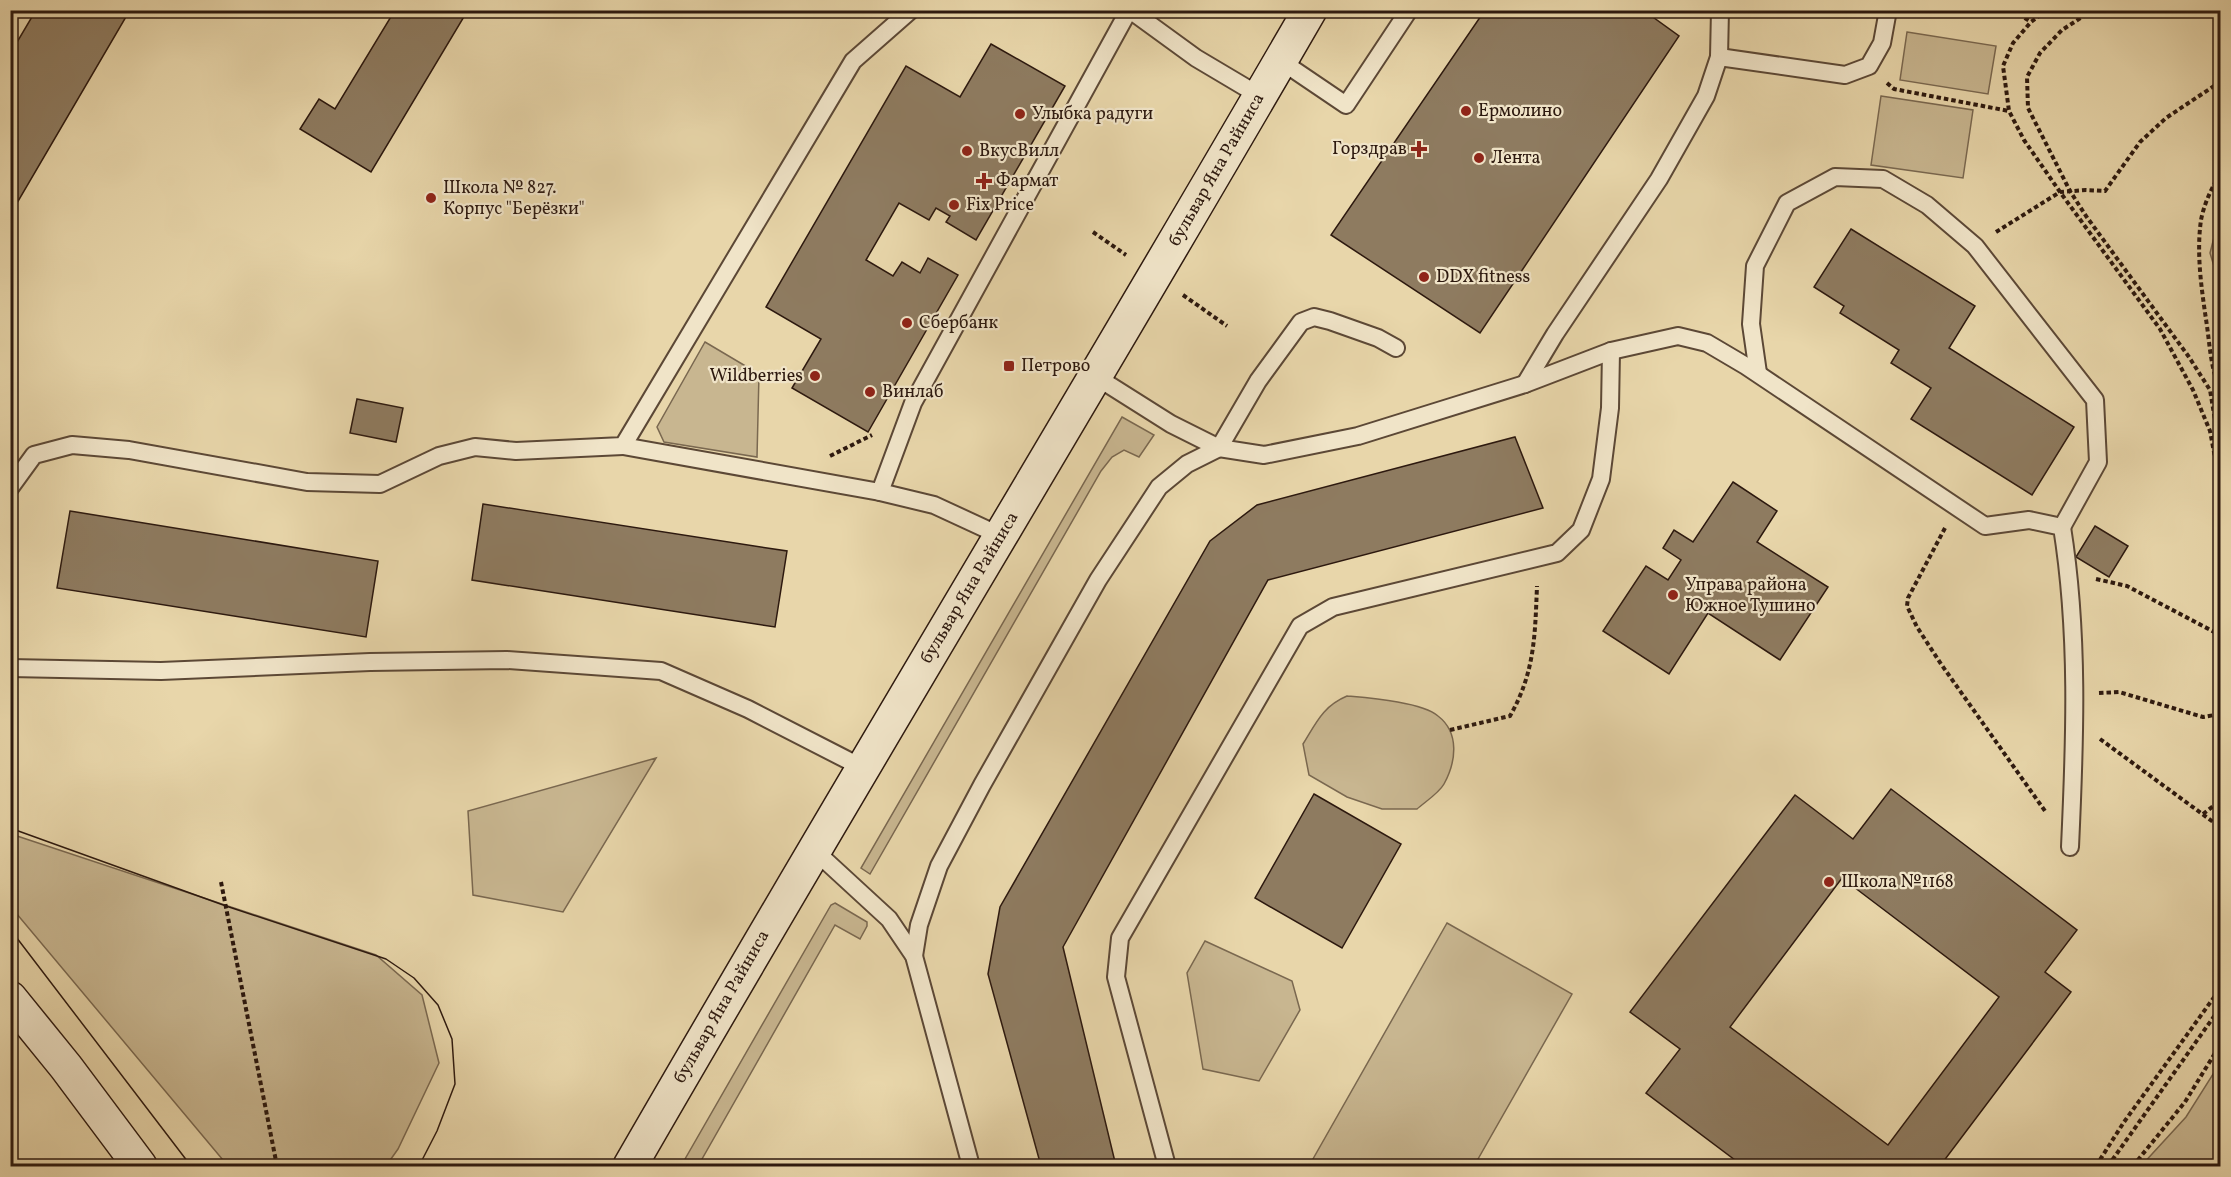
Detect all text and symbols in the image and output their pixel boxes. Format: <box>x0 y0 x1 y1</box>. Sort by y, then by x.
street label: бульвар Яна Райниса <box>1163 89 1271 251</box>
place label: Ермолино <box>1478 99 1562 124</box>
place label: Улыбка радуги <box>1032 102 1153 127</box>
marker: Ермолино <box>1459 104 1473 118</box>
marker: Улыбка радуги <box>1013 107 1027 121</box>
place label: Горздрав <box>1332 137 1407 162</box>
place label: ВкусВилл <box>979 139 1059 164</box>
marker: Горздрав <box>1412 142 1426 156</box>
marker: ВкусВилл <box>960 144 974 158</box>
place label: Лента <box>1491 146 1541 171</box>
marker: Лента <box>1472 151 1486 165</box>
place label: Фармат <box>996 169 1058 194</box>
marker: Фармат <box>977 174 991 188</box>
place label: Школа № 827. Корпус "Берёзки" <box>443 176 585 222</box>
marker: Школа № 827. Корпус "Берёзки" <box>424 191 438 205</box>
place label: Fix Price <box>966 193 1034 218</box>
marker: Fix Price <box>947 198 961 212</box>
place label: DDX fitness <box>1436 265 1530 290</box>
marker: DDX fitness <box>1417 270 1431 284</box>
place label: Сбербанк <box>919 311 999 336</box>
marker: Сбербанк <box>900 316 914 330</box>
place label: Петрово <box>1021 354 1090 379</box>
marker: Петрово <box>1002 359 1016 373</box>
place label: Wildberries <box>709 364 803 389</box>
marker: Wildberries <box>808 369 822 383</box>
place label: Винлаб <box>882 380 943 405</box>
marker: Винлаб <box>863 385 877 399</box>
street label: бульвар Яна Райниса <box>915 507 1025 669</box>
place label: Управа района Южное Тушино <box>1685 573 1816 619</box>
marker: Управа района Южное Тушино <box>1666 588 1680 602</box>
place label: Школа №1168 <box>1841 870 1954 895</box>
marker: Школа №1168 <box>1822 875 1836 889</box>
street label: бульвар Яна Райниса <box>668 926 776 1088</box>

